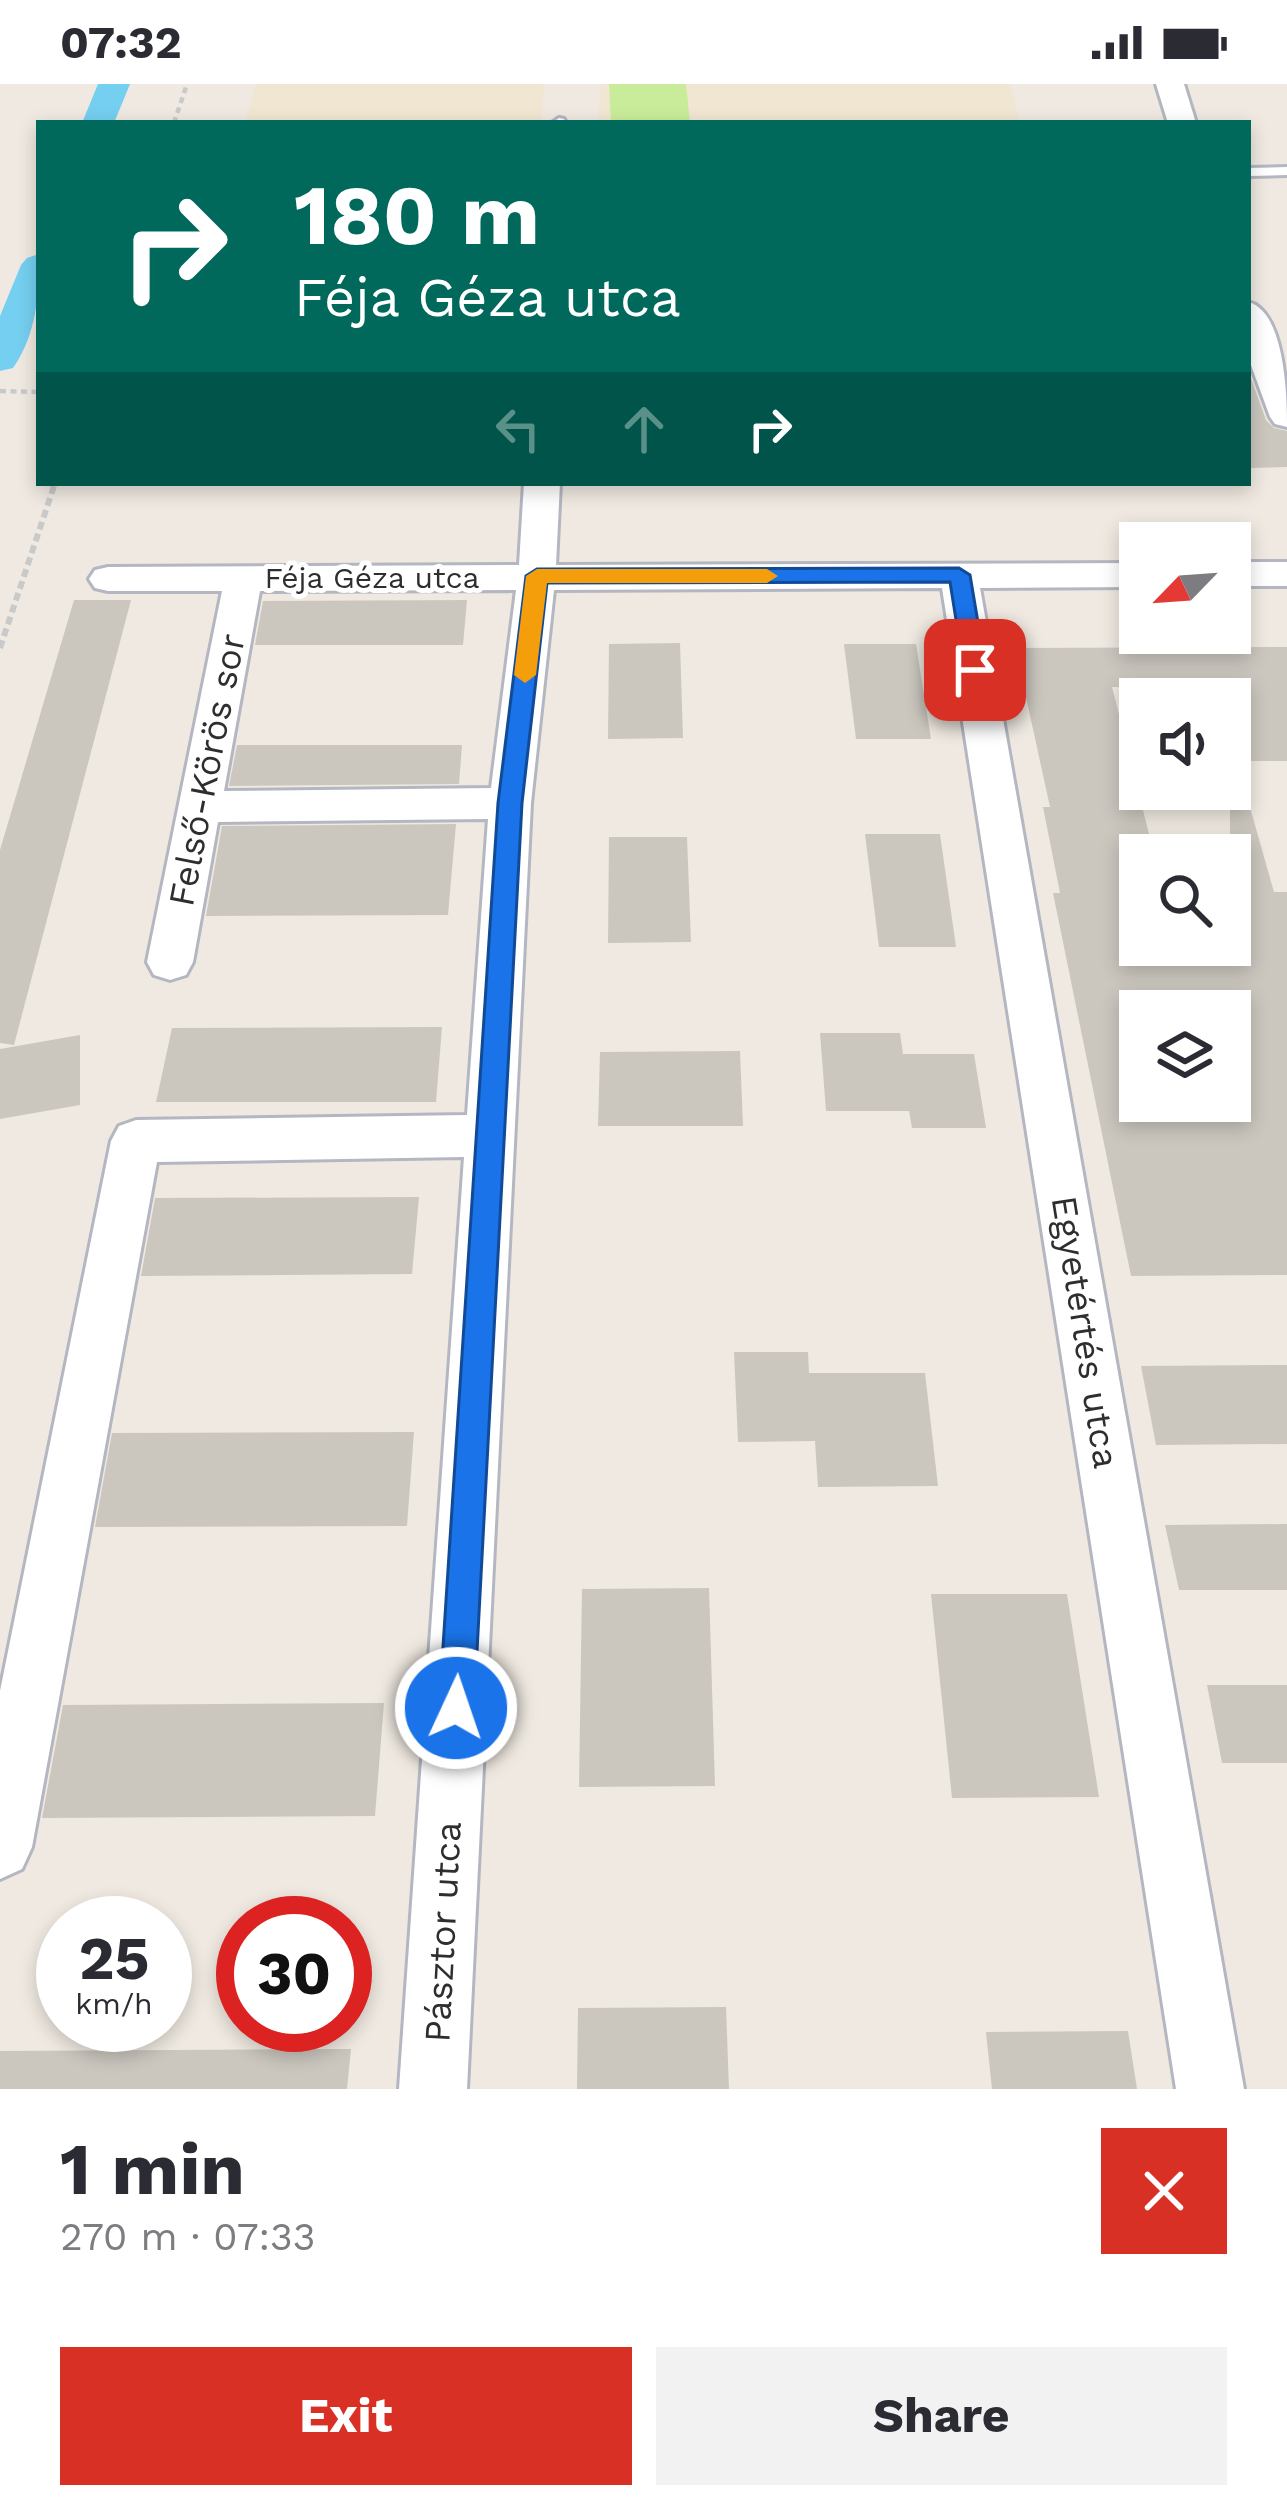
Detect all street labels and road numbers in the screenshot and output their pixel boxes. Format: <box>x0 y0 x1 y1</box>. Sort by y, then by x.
street label: Féja Géza utca <box>265 560 479 595</box>
street label: Felső-Körös sor <box>160 630 254 910</box>
street label: Egyetértés utca <box>1043 1193 1127 1471</box>
street label: Pásztor utca <box>416 1820 470 2044</box>

